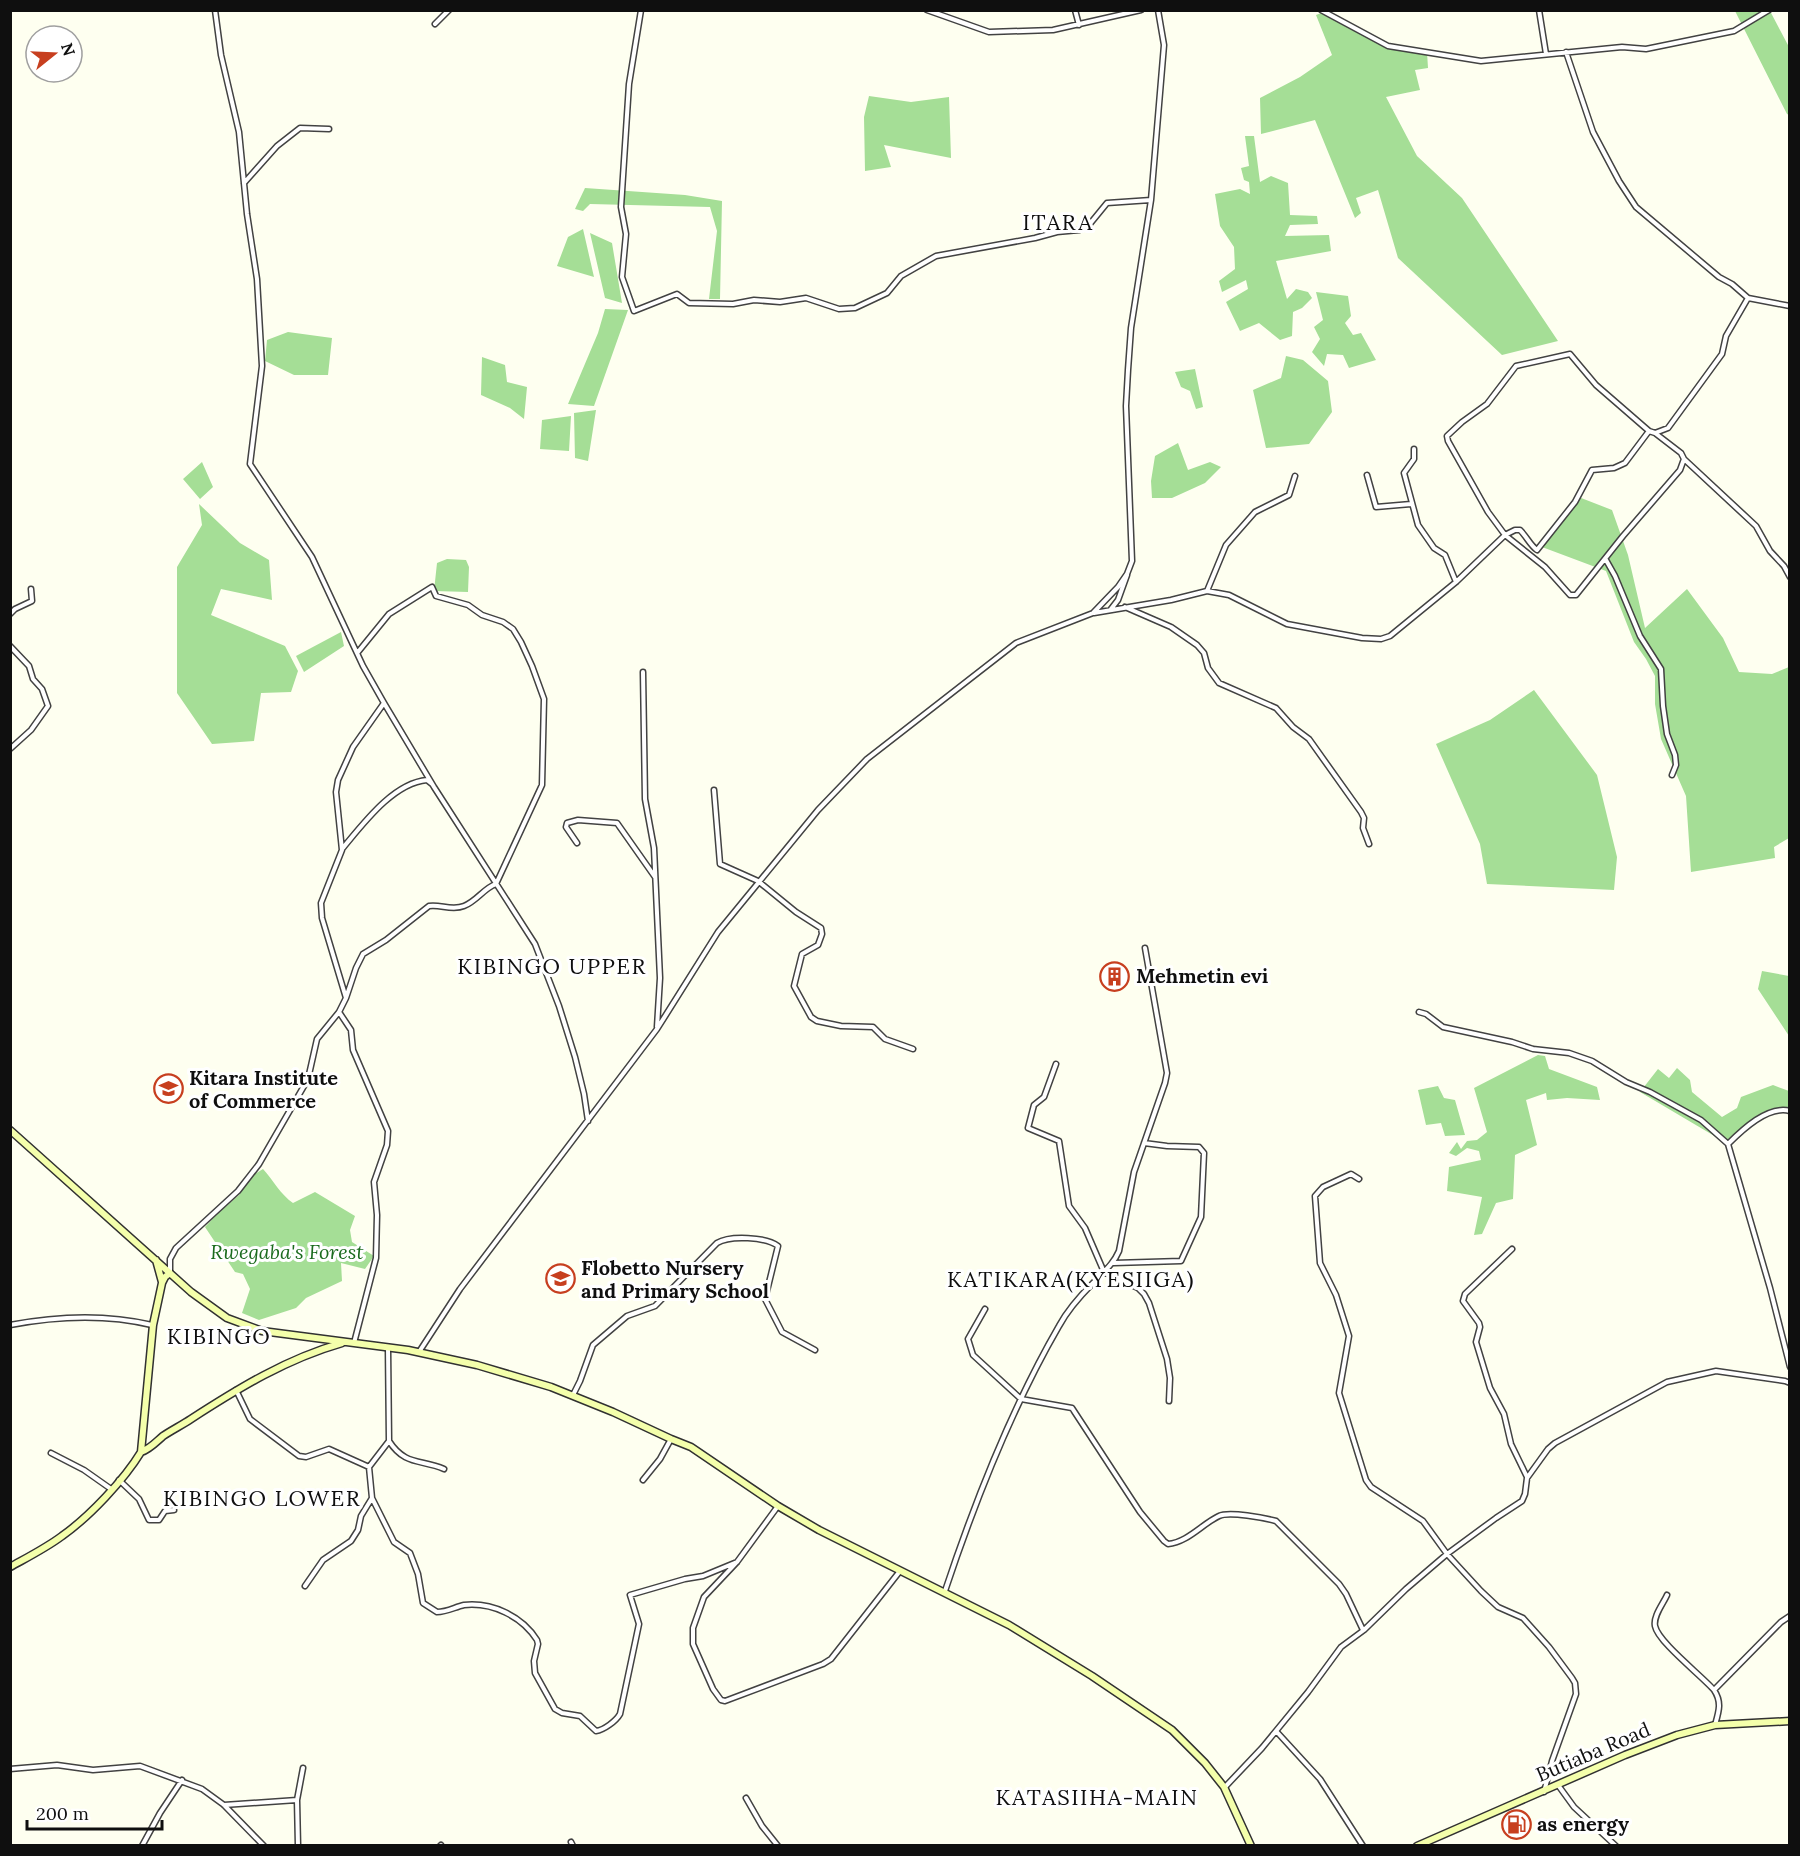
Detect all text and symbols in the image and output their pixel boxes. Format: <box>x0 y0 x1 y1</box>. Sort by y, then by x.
north arrow <box>24 24 84 84</box>
text: N <box>57 40 80 58</box>
district label: ITARA <box>1023 208 1093 236</box>
district label: KIBINGO UPPER <box>457 952 647 980</box>
building icon: Mehmetin evi <box>1099 960 1131 992</box>
place label: Mehmetin evi <box>1136 963 1269 988</box>
place label: Kitara Institute of Commerce <box>189 1065 338 1113</box>
school or university icon: Kitara Institute of Commerce <box>152 1073 184 1105</box>
park label: Rwegaba's Forest <box>210 1239 364 1264</box>
place label: Flobetto Nursery and Primary School <box>581 1255 769 1303</box>
school or university icon: Flobetto Nursery and Primary School <box>544 1263 576 1295</box>
district label: KATIKARA(KYESIIGA) <box>947 1265 1195 1293</box>
district label: KIBINGO <box>167 1322 271 1350</box>
district label: KIBINGO LOWER <box>163 1484 361 1512</box>
street label: Butiaba Road <box>1532 1716 1654 1787</box>
district label: KATASIIHA-MAIN <box>996 1783 1198 1811</box>
scale bar <box>27 1793 162 1831</box>
text: 200 m <box>36 1802 89 1825</box>
fuel station icon: as energy <box>1500 1808 1532 1840</box>
place label: as energy <box>1537 1811 1629 1836</box>

